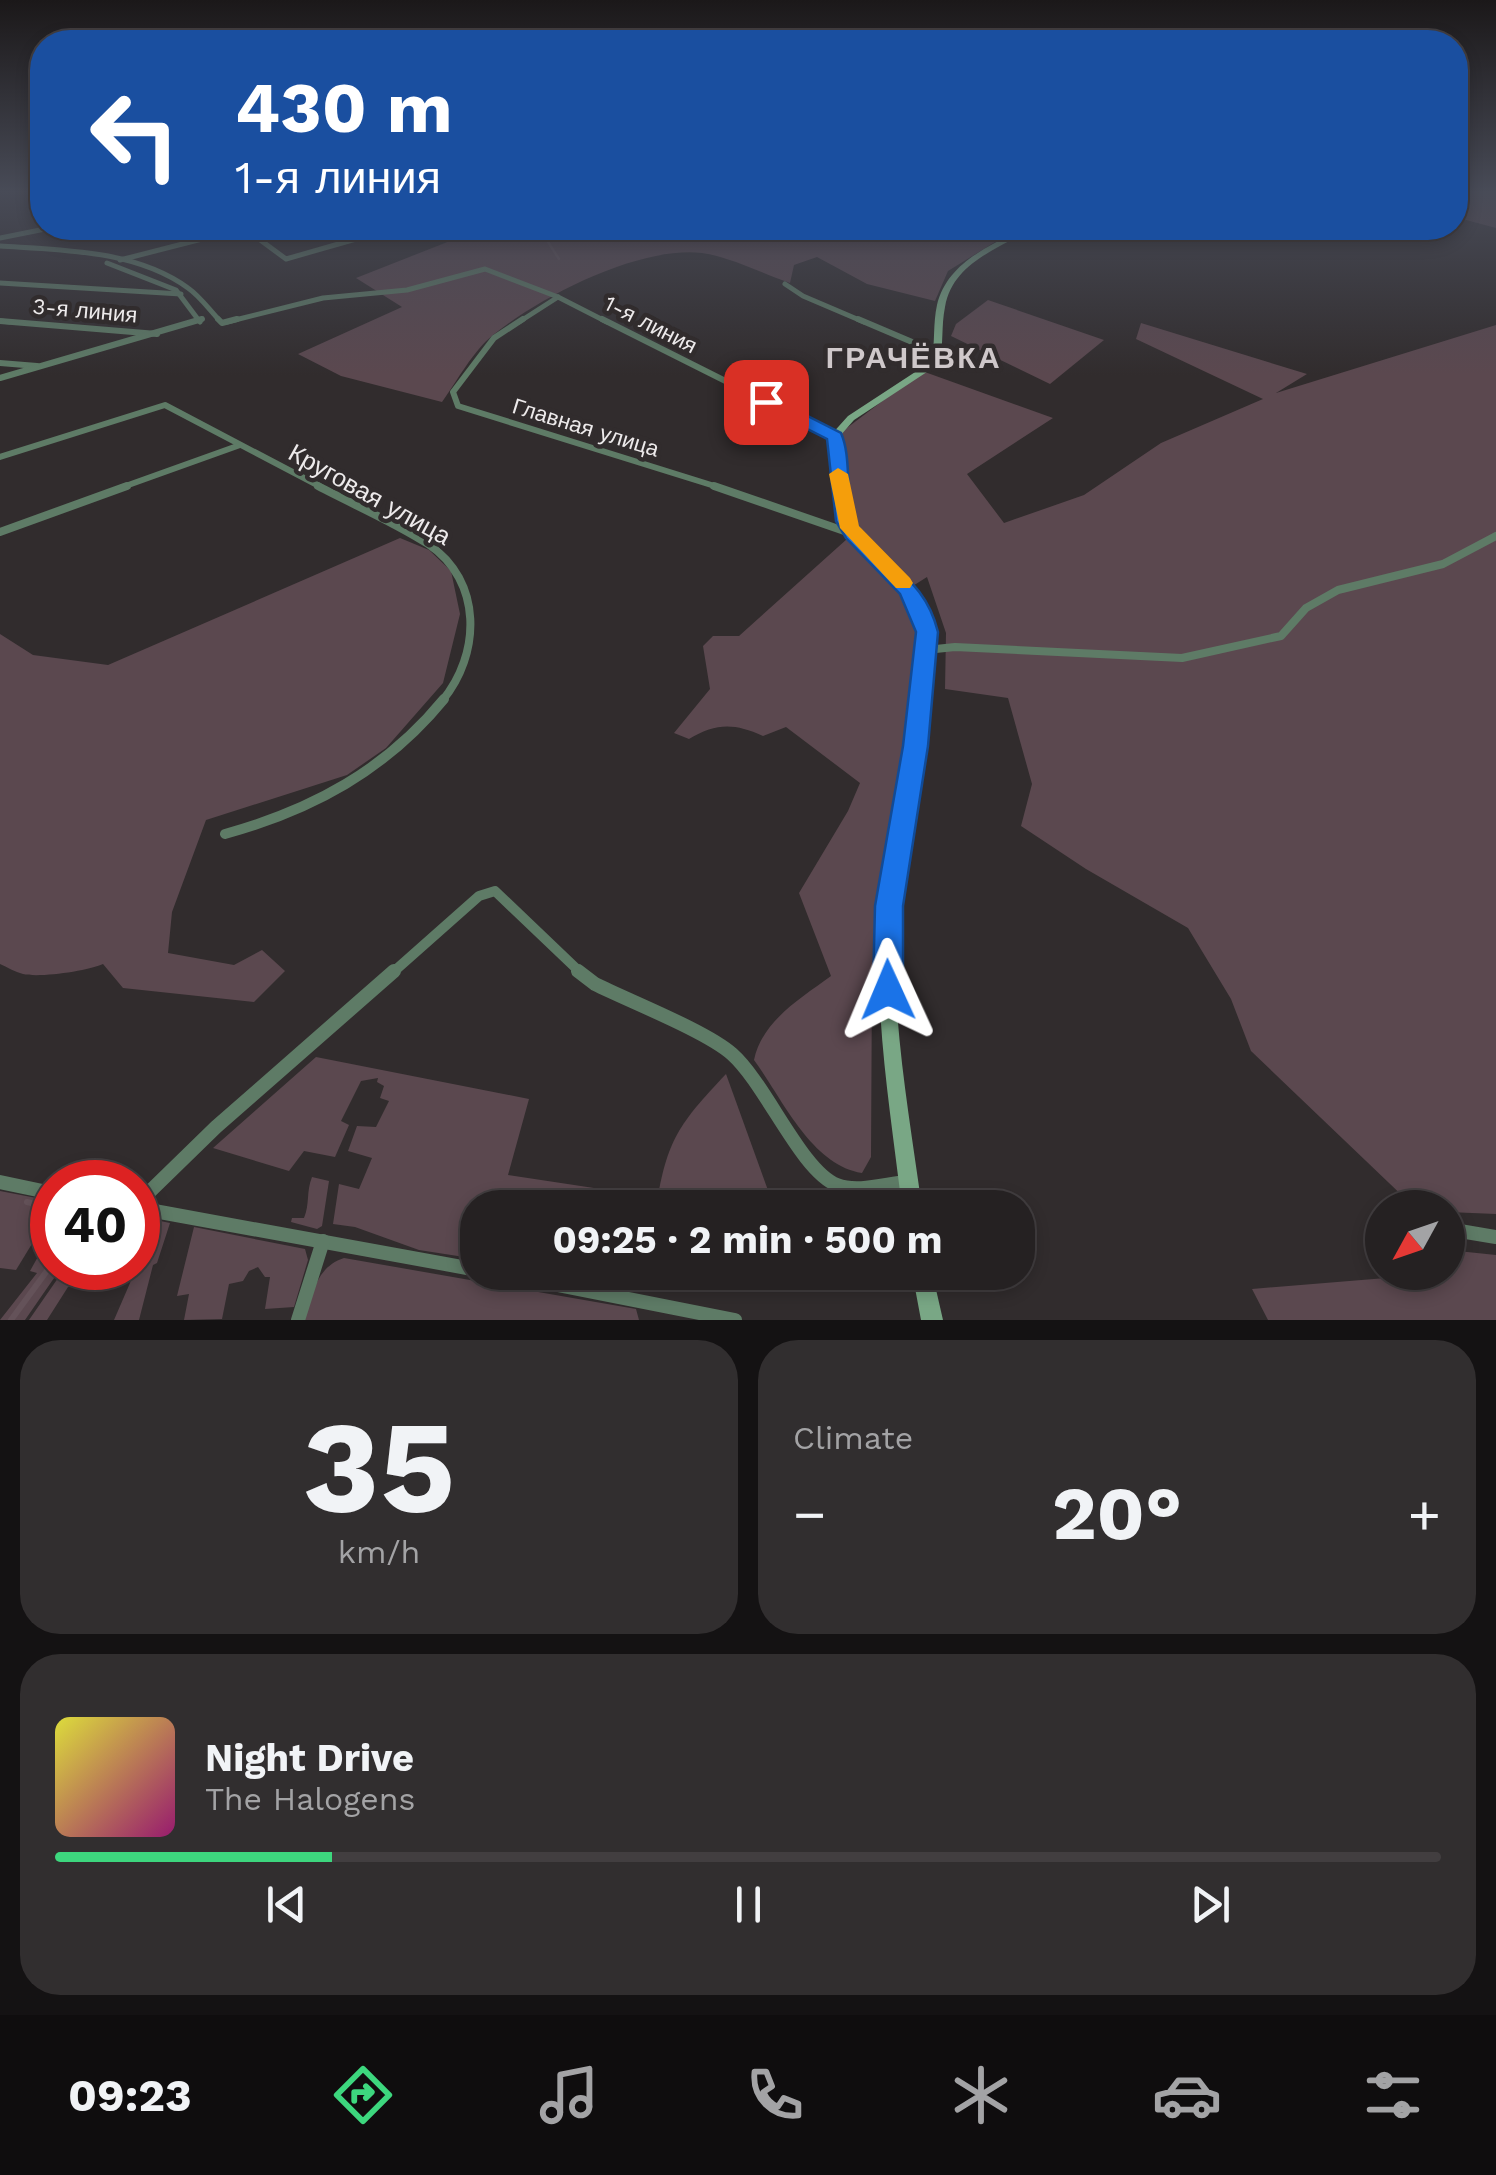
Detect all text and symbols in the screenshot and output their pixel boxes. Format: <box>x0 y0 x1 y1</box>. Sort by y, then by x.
text: 430 m <box>235 67 453 149</box>
icon: left <box>70 70 200 200</box>
text: 1-я линия <box>235 151 441 204</box>
street label: 1-я линия <box>600 290 701 358</box>
street label: 3-я линия <box>32 293 138 328</box>
district label: ГРАЧЁВКА <box>826 340 1002 375</box>
pin <box>724 360 809 445</box>
icon: arrive <box>739 375 794 430</box>
street label: Главная улица <box>510 393 663 462</box>
street label: Круговая улица <box>284 438 456 551</box>
position arrow <box>836 938 940 1042</box>
speed limit sign: 40 <box>30 1160 160 1290</box>
north arrow <box>1365 1190 1465 1290</box>
map controls <box>1365 1190 1465 1290</box>
text: 09:25 · 2 min · 500 m <box>552 1218 943 1262</box>
text: 35 <box>303 1391 455 1544</box>
text: Climate <box>793 1419 913 1457</box>
text: 20° <box>1052 1469 1182 1557</box>
text: − <box>793 1482 826 1546</box>
text: + <box>1408 1482 1441 1546</box>
text: km/h <box>338 1533 420 1571</box>
text: Night Drive <box>205 1736 414 1780</box>
text: The Halogens <box>205 1780 415 1818</box>
icon: previous <box>259 1877 314 1932</box>
icon: pause <box>721 1877 776 1932</box>
icon: next <box>1183 1877 1238 1932</box>
icon: directions <box>328 2060 398 2130</box>
icon: music <box>534 2060 604 2130</box>
icon: phone <box>740 2060 810 2130</box>
icon: climate <box>946 2060 1016 2130</box>
icon: car <box>1152 2060 1222 2130</box>
icon: filters <box>1358 2060 1428 2130</box>
text: 09:23 <box>68 2069 192 2122</box>

